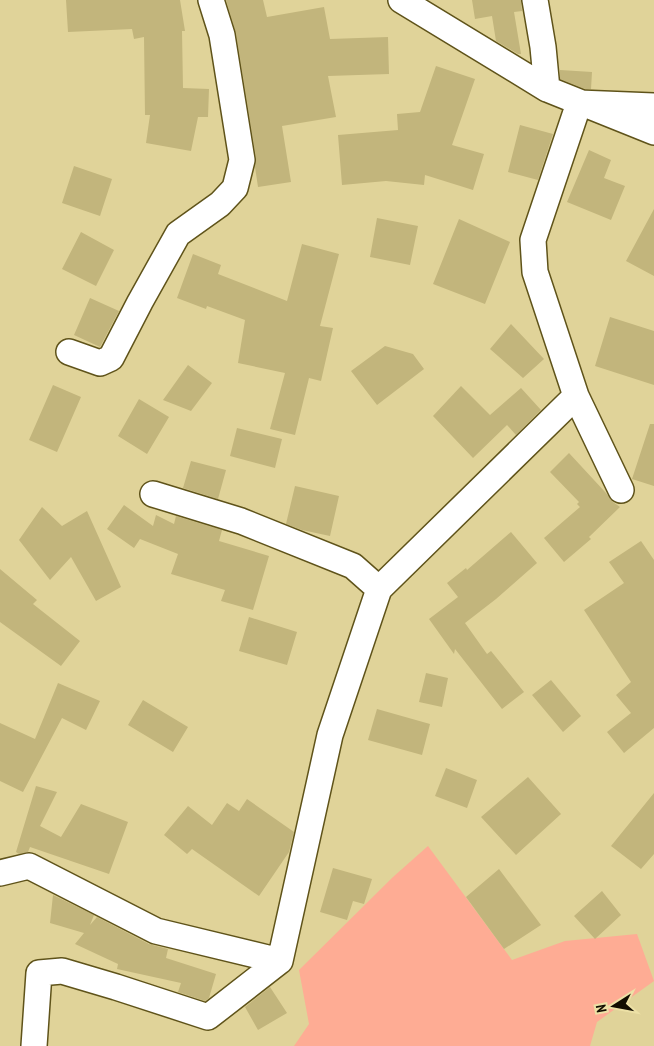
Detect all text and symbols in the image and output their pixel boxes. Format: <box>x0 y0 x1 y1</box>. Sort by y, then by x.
north arrow <box>589 981 639 1031</box>
text: N <box>592 1003 611 1014</box>

